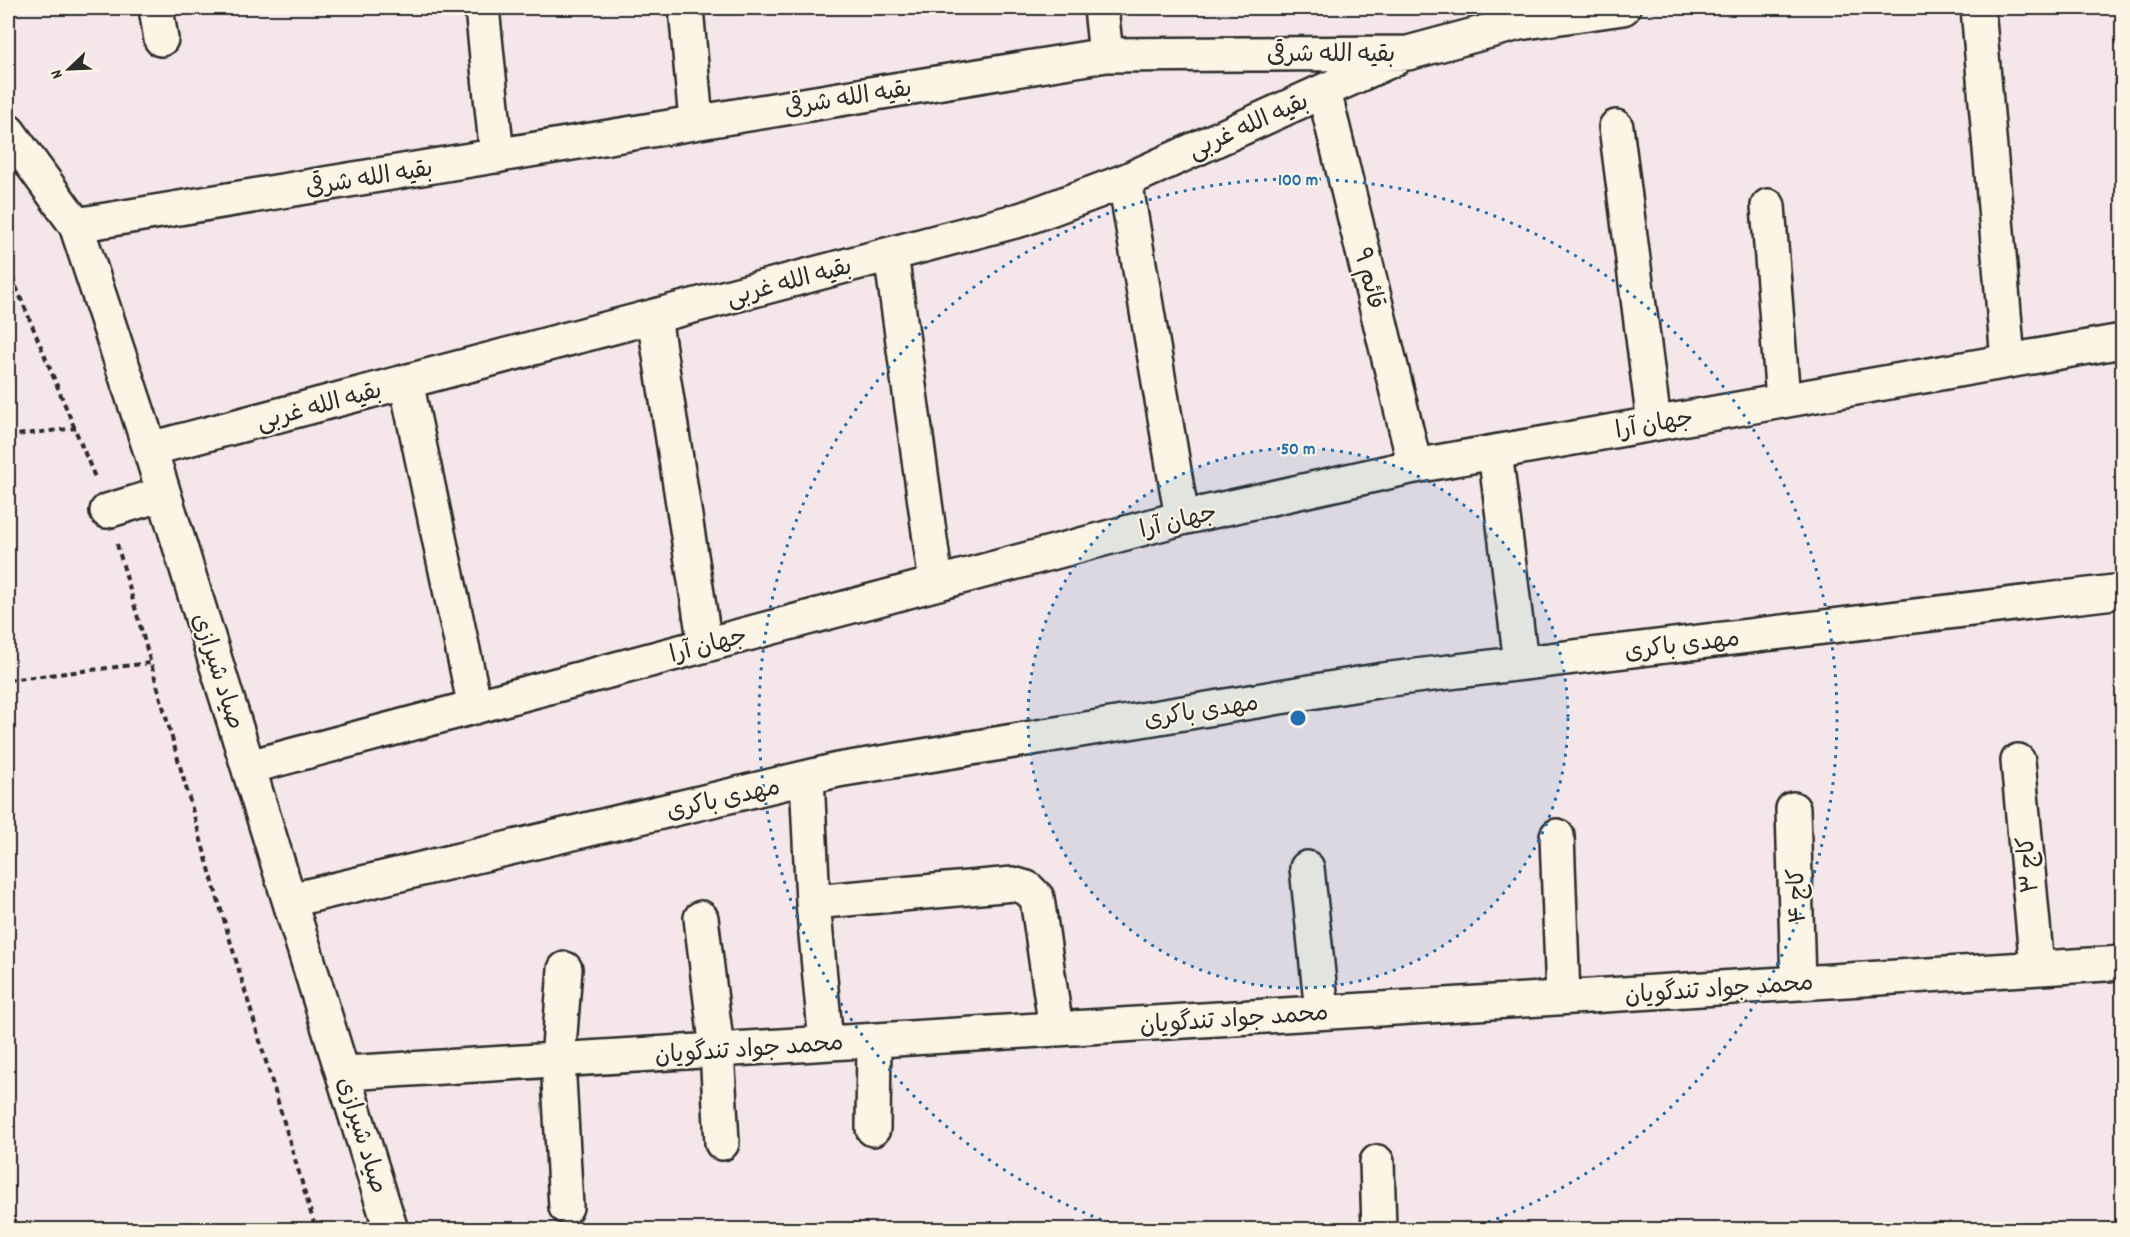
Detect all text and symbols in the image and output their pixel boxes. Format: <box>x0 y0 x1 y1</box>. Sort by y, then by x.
street label: بقیه الله شرقی <box>1267 38 1395 73</box>
north arrow <box>39 39 99 99</box>
text: N <box>45 66 70 82</box>
street label: بقیه الله شرقی <box>782 72 915 127</box>
street label: بقیه الله غربی <box>1184 86 1315 169</box>
street label: بقیه الله شرقی <box>303 152 436 207</box>
text: 100 m <box>1278 169 1318 194</box>
street label: قائم ۹ <box>1343 244 1391 313</box>
street label: بقیه الله غربی <box>723 251 856 317</box>
street label: بقیه الله غربی <box>253 375 386 441</box>
street label: جهان آرا <box>1613 402 1696 450</box>
text: 50 m <box>1281 438 1315 463</box>
street label: جهان آرا <box>1136 497 1221 549</box>
street label: صیاد شیرازی <box>181 609 251 734</box>
street label: جهان آرا <box>666 620 751 673</box>
street label: مهدی باکری <box>1623 623 1742 671</box>
street label: مهدی باکری <box>1142 687 1261 739</box>
centre of rings <box>1288 708 1308 728</box>
street label: مهدی باکری <box>664 771 784 830</box>
street label: کاج ۳ <box>2011 835 2049 894</box>
street label: کاج ۴ <box>1781 868 1817 924</box>
street label: محمد جواد تندگویان <box>1624 967 1815 1015</box>
street label: محمد جواد تندگویان <box>1139 997 1330 1045</box>
street label: محمد جواد تندگویان <box>654 1027 845 1075</box>
street label: صیاد شیرازی <box>326 1073 394 1198</box>

